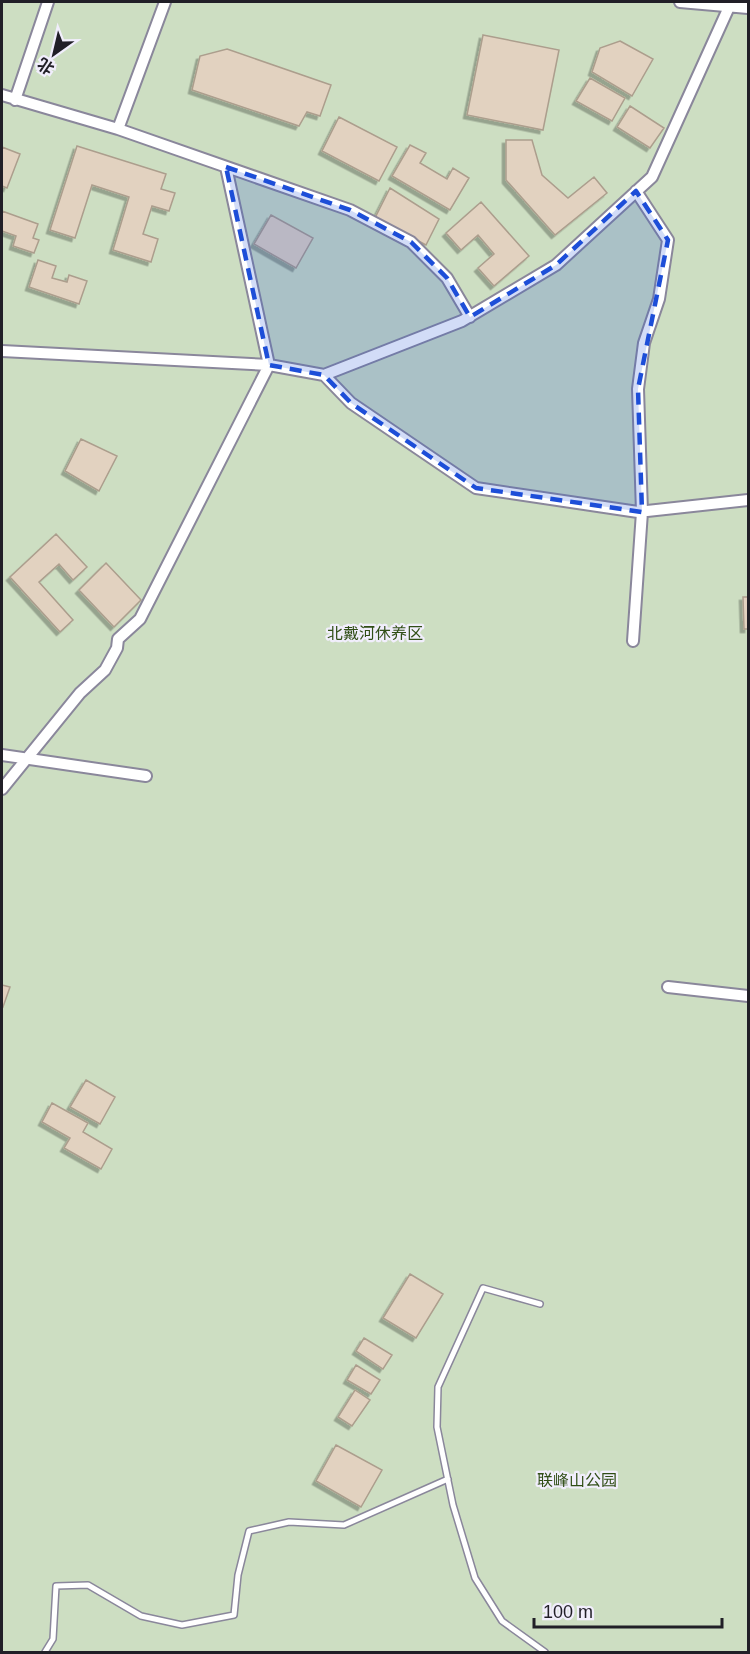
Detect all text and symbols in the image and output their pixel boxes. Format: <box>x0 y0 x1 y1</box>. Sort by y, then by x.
north arrow <box>24 24 84 84</box>
text: 北 <box>34 54 57 78</box>
park label: 北戴河休养区 <box>327 625 423 642</box>
park label: 联峰山公园 <box>537 1472 617 1489</box>
scale bar <box>534 1591 722 1629</box>
text: 100 m <box>543 1602 593 1622</box>

